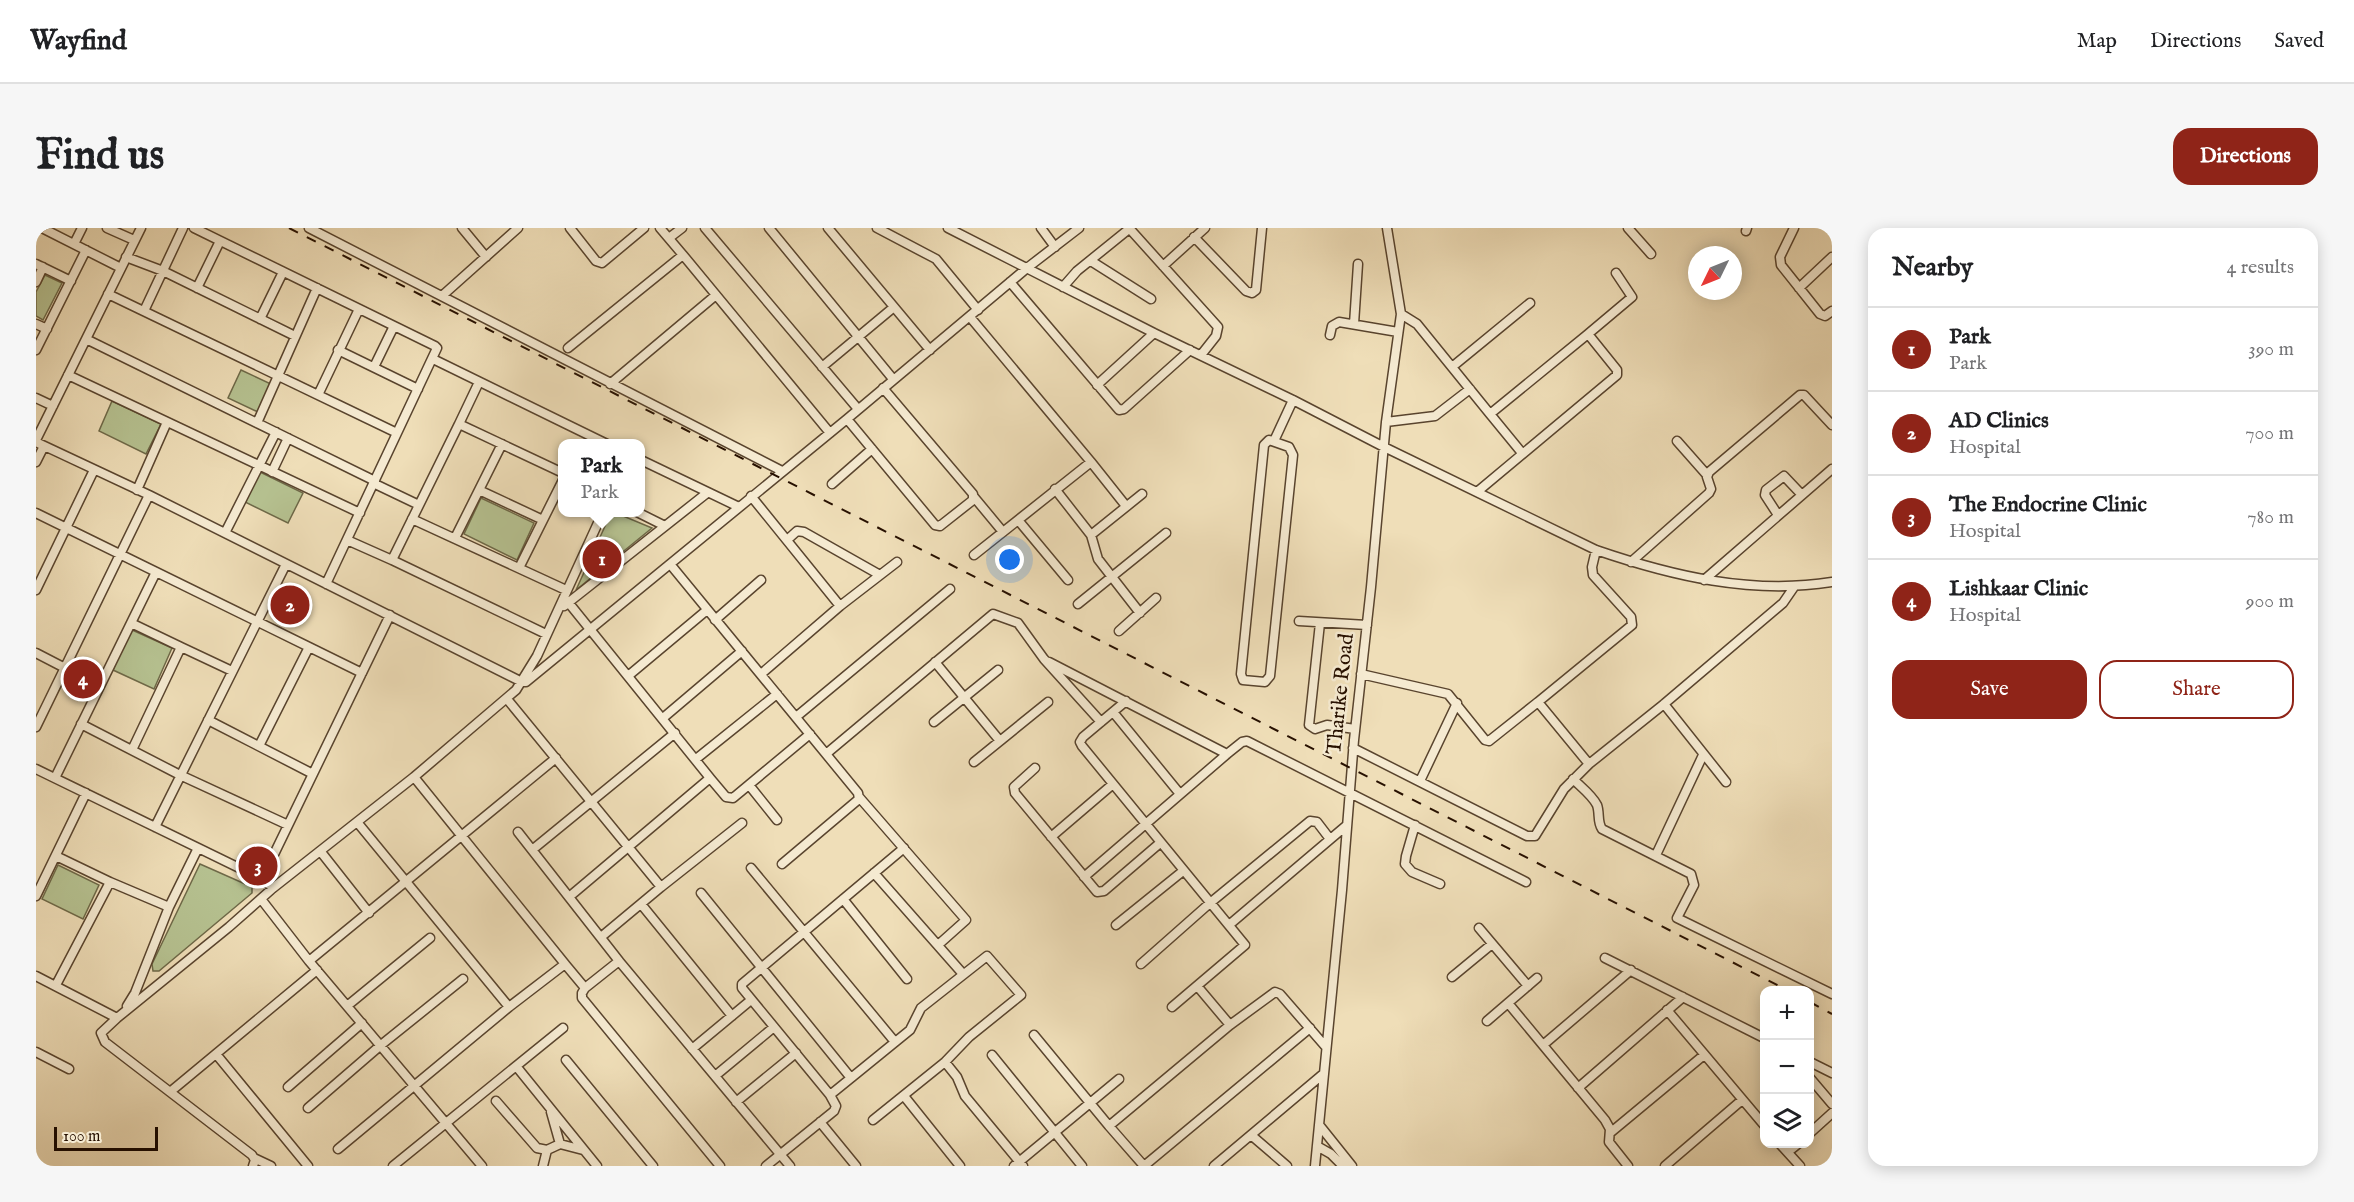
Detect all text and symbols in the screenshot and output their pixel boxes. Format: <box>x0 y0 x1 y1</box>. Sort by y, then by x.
text: Wayfind <box>30 24 127 59</box>
text: Map <box>2077 28 2117 55</box>
text: Directions <box>2150 28 2241 55</box>
text: Saved <box>2274 28 2324 55</box>
button: Directions <box>2173 128 2318 185</box>
text: Find us <box>36 130 164 183</box>
north arrow <box>1688 246 1742 300</box>
text: Nearby <box>1892 251 1973 284</box>
text: 4 results <box>2227 255 2294 280</box>
text: Park <box>1949 323 1991 351</box>
text: 1 <box>1908 337 1915 362</box>
text: 390 m <box>2248 337 2294 362</box>
text: Park <box>1949 351 1987 376</box>
text: AD Clinics <box>1949 407 2049 435</box>
text: 2 <box>1907 421 1916 446</box>
text: 700 m <box>2245 421 2294 446</box>
text: Hospital <box>1949 435 2021 460</box>
popup <box>558 439 645 517</box>
text: Park <box>581 452 622 480</box>
text: Park <box>581 480 619 505</box>
text: The Endocrine Clinic <box>1949 491 2147 519</box>
text: 3 <box>1908 505 1915 530</box>
text: 780 m <box>2247 505 2294 530</box>
text: Hospital <box>1949 519 2021 544</box>
pin: 1 <box>582 536 622 582</box>
your location <box>995 545 1024 574</box>
text: Lishkaar Clinic <box>1949 575 2088 603</box>
pin: 2 <box>270 582 310 628</box>
text: 4 <box>1907 589 1916 614</box>
text: 900 m <box>2246 589 2294 614</box>
text: Hospital <box>1949 603 2021 628</box>
street label: Tharike Road <box>1321 631 1361 756</box>
pin: 4 <box>64 656 102 702</box>
button: Save <box>1892 660 2087 719</box>
button: Share <box>2099 660 2294 719</box>
pin: 3 <box>238 844 278 888</box>
map controls <box>1760 986 1814 1148</box>
button: + <box>1760 986 1814 1040</box>
button: − <box>1760 1040 1814 1094</box>
button: layers <box>1760 1094 1814 1148</box>
scale bar <box>54 1124 158 1152</box>
text: 100 m <box>63 1127 100 1147</box>

